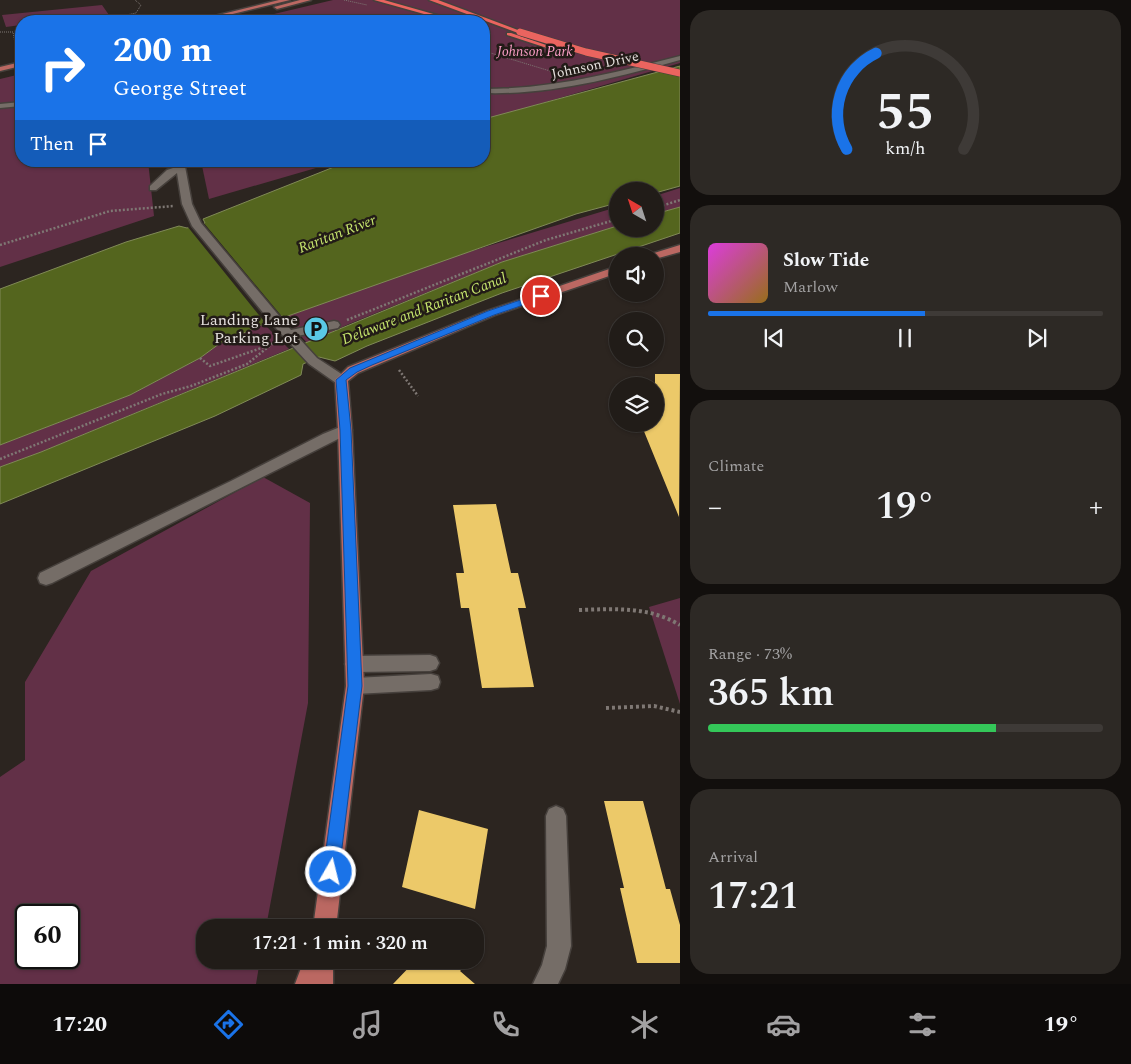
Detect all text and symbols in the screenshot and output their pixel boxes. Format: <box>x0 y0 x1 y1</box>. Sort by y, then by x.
text: 200 m <box>113 24 212 77</box>
icon: right <box>30 35 95 100</box>
park label: Johnson Park <box>496 41 573 62</box>
street label: Johnson Drive <box>549 45 641 84</box>
text: George Street <box>113 72 247 105</box>
text: 55 <box>876 73 935 152</box>
text: Then <box>30 130 74 159</box>
icon: arrive <box>84 130 112 158</box>
text: km/h <box>885 135 926 162</box>
north arrow <box>609 182 664 238</box>
map controls <box>609 182 664 432</box>
water label: Raritan River <box>295 208 380 259</box>
text: Slow Tide <box>783 246 869 275</box>
button: sound <box>609 247 664 302</box>
water label: Delaware and Raritan Canal <box>338 267 510 351</box>
pin <box>520 275 562 317</box>
text: Marlow <box>783 275 838 299</box>
icon: arrive <box>527 282 555 310</box>
place label: Landing Lane Parking Lot <box>200 308 298 350</box>
button: search <box>609 312 664 367</box>
parking icon: Landing Lane Parking Lot <box>303 316 329 342</box>
icon: previous <box>760 324 788 352</box>
icon: pause <box>891 324 919 352</box>
icon: next <box>1023 324 1051 352</box>
button: layers <box>609 377 664 432</box>
text: Climate <box>708 454 764 478</box>
text: 19° <box>876 478 935 536</box>
text: − <box>708 486 722 529</box>
text: + <box>1089 486 1103 529</box>
text: Range · 73% <box>708 642 792 666</box>
text: 365 km <box>708 665 834 723</box>
position arrow <box>304 845 356 897</box>
text: Arrival <box>708 845 758 869</box>
text: 17:21 <box>708 868 799 926</box>
speed limit sign: 60 <box>15 904 80 969</box>
text: 17:21 · 1 min · 320 m <box>252 929 428 958</box>
icon: directions <box>211 1007 246 1042</box>
icon: music <box>350 1007 385 1042</box>
icon: phone <box>488 1007 523 1042</box>
icon: climate <box>627 1007 662 1042</box>
icon: car <box>766 1007 801 1042</box>
icon: filters <box>905 1007 940 1042</box>
text: 17:20 <box>52 1008 107 1041</box>
text: 19° <box>1043 1008 1079 1041</box>

